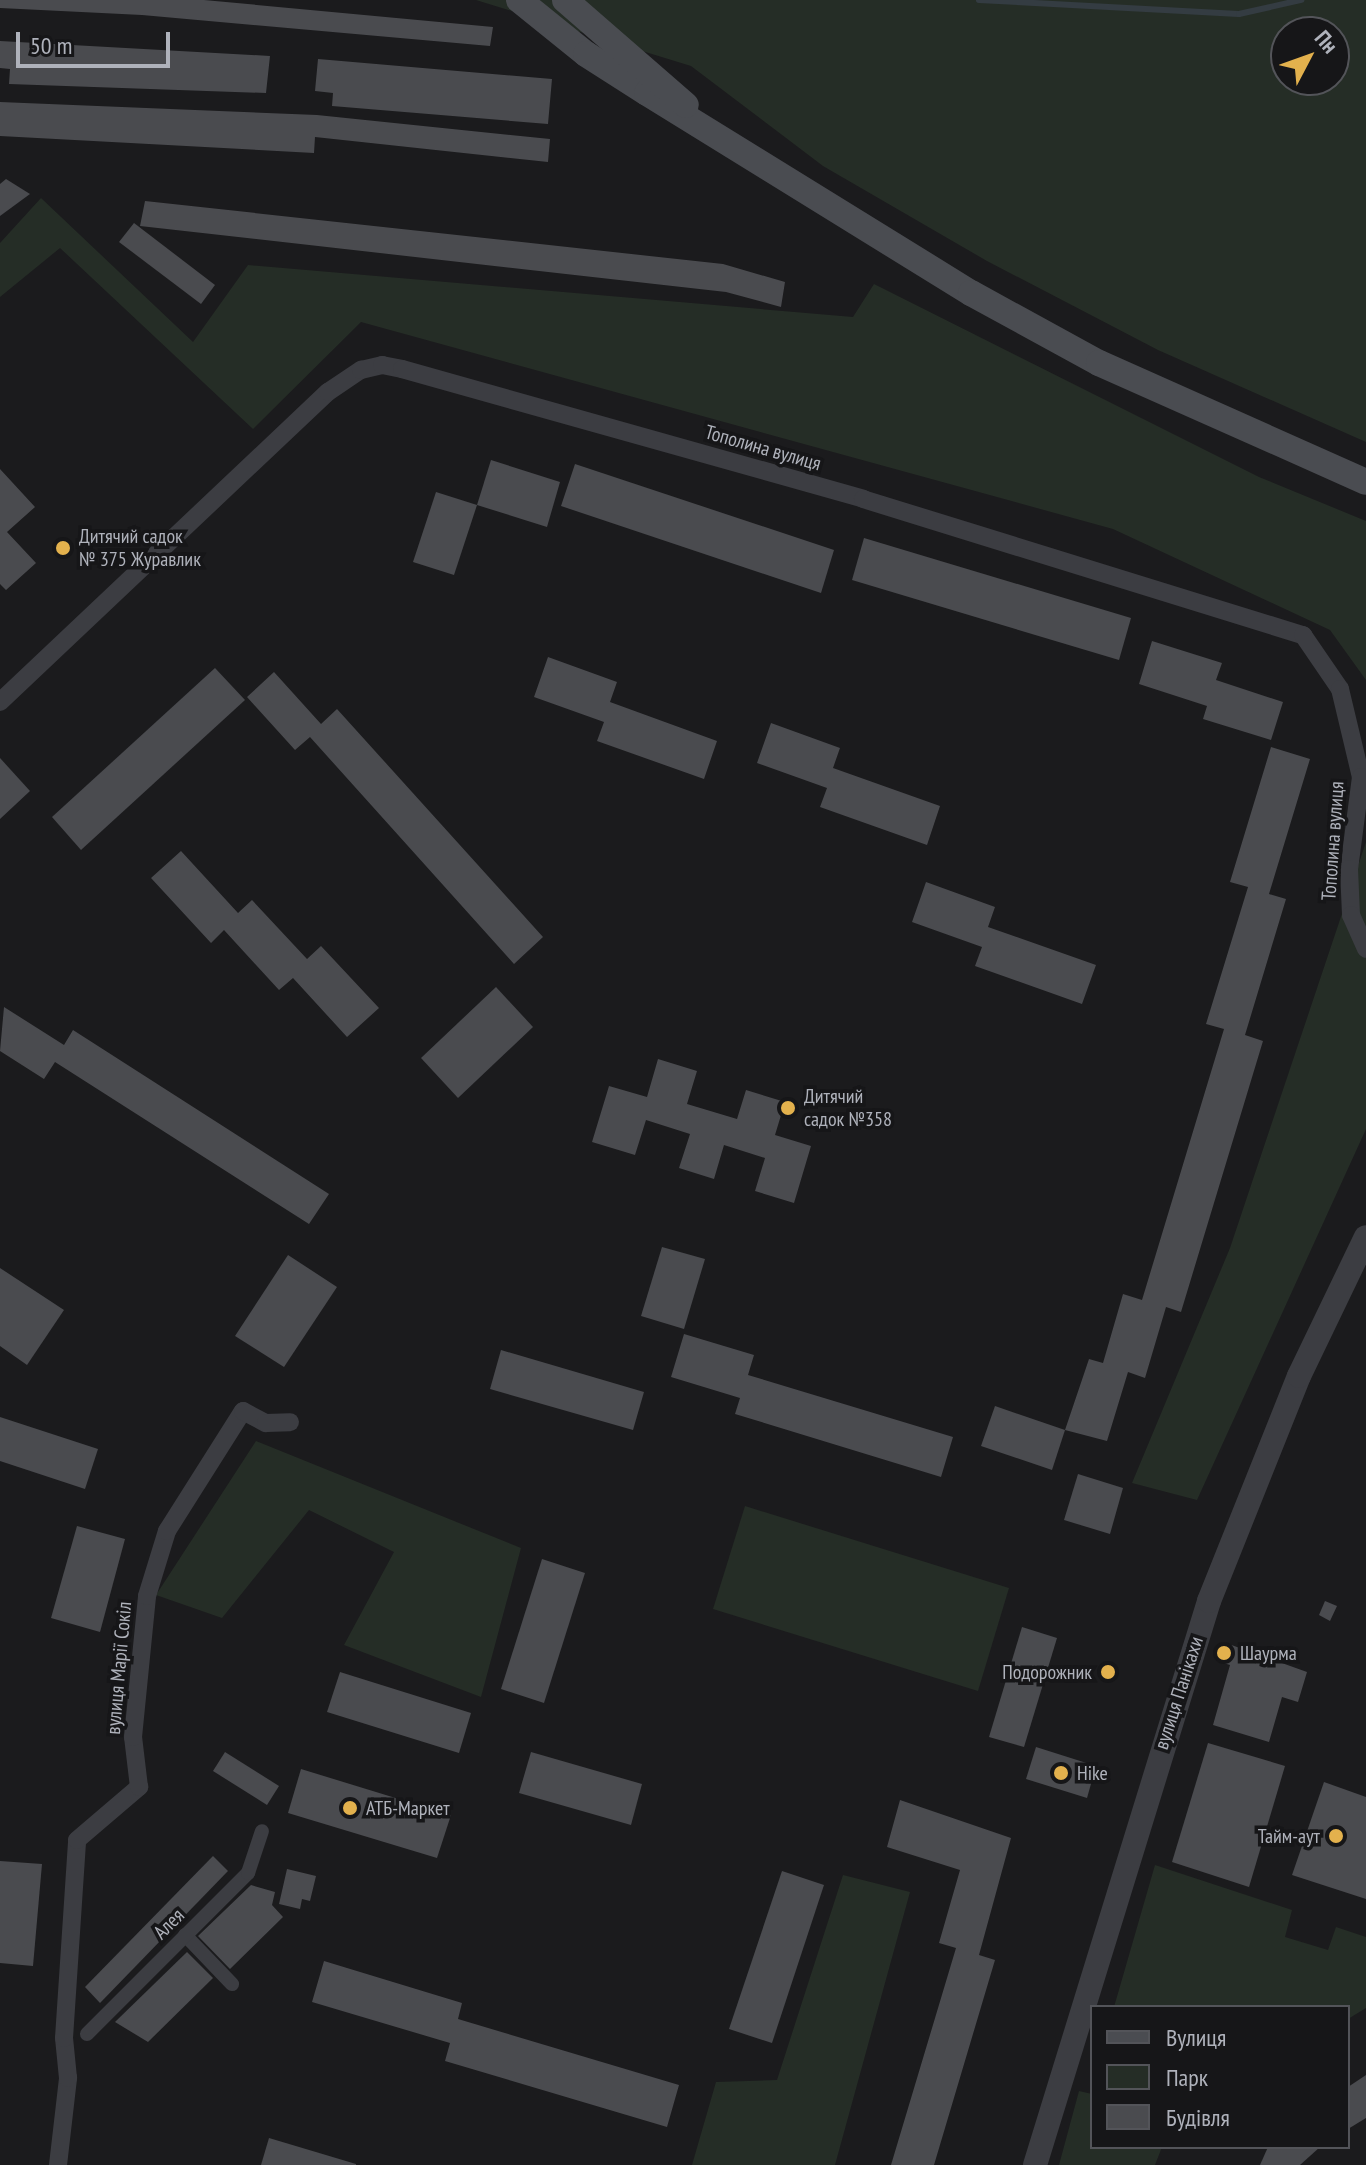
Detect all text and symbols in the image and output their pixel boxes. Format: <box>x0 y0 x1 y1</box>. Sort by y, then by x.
scale bar <box>20 16 174 66</box>
north arrow <box>1270 16 1350 96</box>
text: Пн <box>1309 24 1344 59</box>
text: 50 m <box>30 30 72 61</box>
street label: Тополина вулиця <box>702 420 824 476</box>
place label: Дитячий садок № 375 Журавлик <box>79 524 201 571</box>
marker: Дитячий садок № 375 Журавлик <box>54 539 72 557</box>
street label: Тополина вулиця <box>1317 781 1349 901</box>
place label: Дитячий садок №358 <box>804 1084 892 1131</box>
marker: Дитячий садок №358 <box>779 1099 797 1117</box>
street label: вулиця Марії Сокіл <box>101 1601 137 1735</box>
street label: вулиця Панікахи <box>1149 1633 1209 1753</box>
place label: Шаурма <box>1240 1641 1297 1665</box>
marker: Шаурма <box>1215 1644 1233 1662</box>
place label: Подорожник <box>1002 1660 1092 1684</box>
marker: Подорожник <box>1099 1663 1117 1681</box>
place label: Hike <box>1077 1761 1108 1785</box>
marker: Hike <box>1052 1764 1070 1782</box>
place label: АТБ-Маркет <box>366 1796 450 1820</box>
marker: АТБ-Маркет <box>341 1799 359 1817</box>
place label: Тайм-аут <box>1258 1824 1320 1848</box>
marker: Тайм-аут <box>1327 1827 1345 1845</box>
street label: Алея <box>149 1904 189 1944</box>
legend <box>1090 2005 1350 2149</box>
text: Вулиця <box>1166 2022 1226 2053</box>
text: Парк <box>1166 2062 1208 2093</box>
text: Будівля <box>1166 2102 1230 2133</box>

